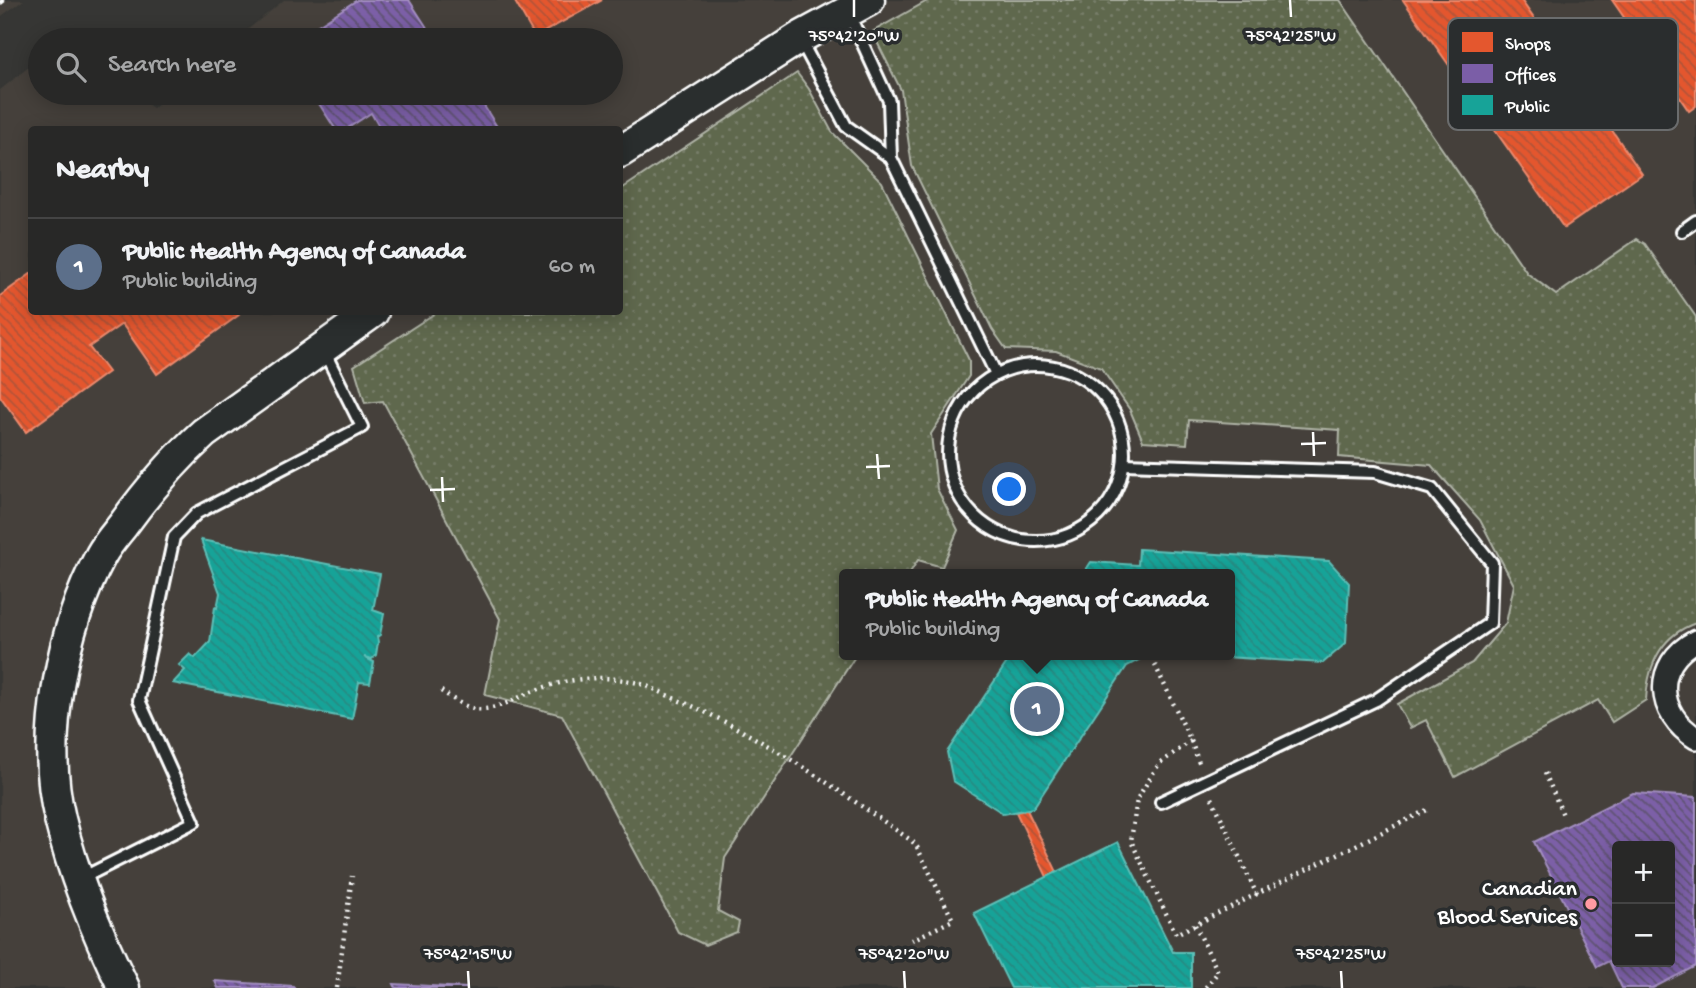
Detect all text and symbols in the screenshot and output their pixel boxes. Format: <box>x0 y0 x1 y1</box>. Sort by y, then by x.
legend <box>1448 18 1678 130</box>
text: 75°42'20"W <box>808 27 899 48</box>
text: 75°42'25"W <box>1245 27 1336 48</box>
search box <box>28 28 623 105</box>
text: Shops <box>1505 34 1551 57</box>
icon: search <box>52 48 90 86</box>
text: Search here <box>108 51 236 82</box>
text: Offices <box>1505 65 1556 88</box>
text: Public <box>1504 97 1550 120</box>
text: Nearby <box>56 154 149 189</box>
text: Public Health Agency of Canada <box>123 238 465 269</box>
text: 1 <box>74 254 84 281</box>
text: 60 m <box>549 254 595 281</box>
text: Public building <box>123 269 257 296</box>
your location <box>992 472 1026 506</box>
popup <box>839 569 1235 660</box>
text: Public Health Agency of Canada <box>866 586 1208 617</box>
text: Public building <box>866 617 1000 644</box>
pin: 1 <box>1014 683 1060 735</box>
map controls <box>1612 841 1675 967</box>
button: + <box>1612 841 1675 904</box>
place label: Canadian Blood Services <box>1437 876 1578 933</box>
marker: Canadian Blood Services <box>1583 896 1599 912</box>
button: − <box>1612 904 1675 967</box>
text: 75°42'15"W <box>423 945 512 966</box>
text: 75°42'20"W <box>858 945 949 966</box>
text: 75°42'25"W <box>1295 945 1386 966</box>

